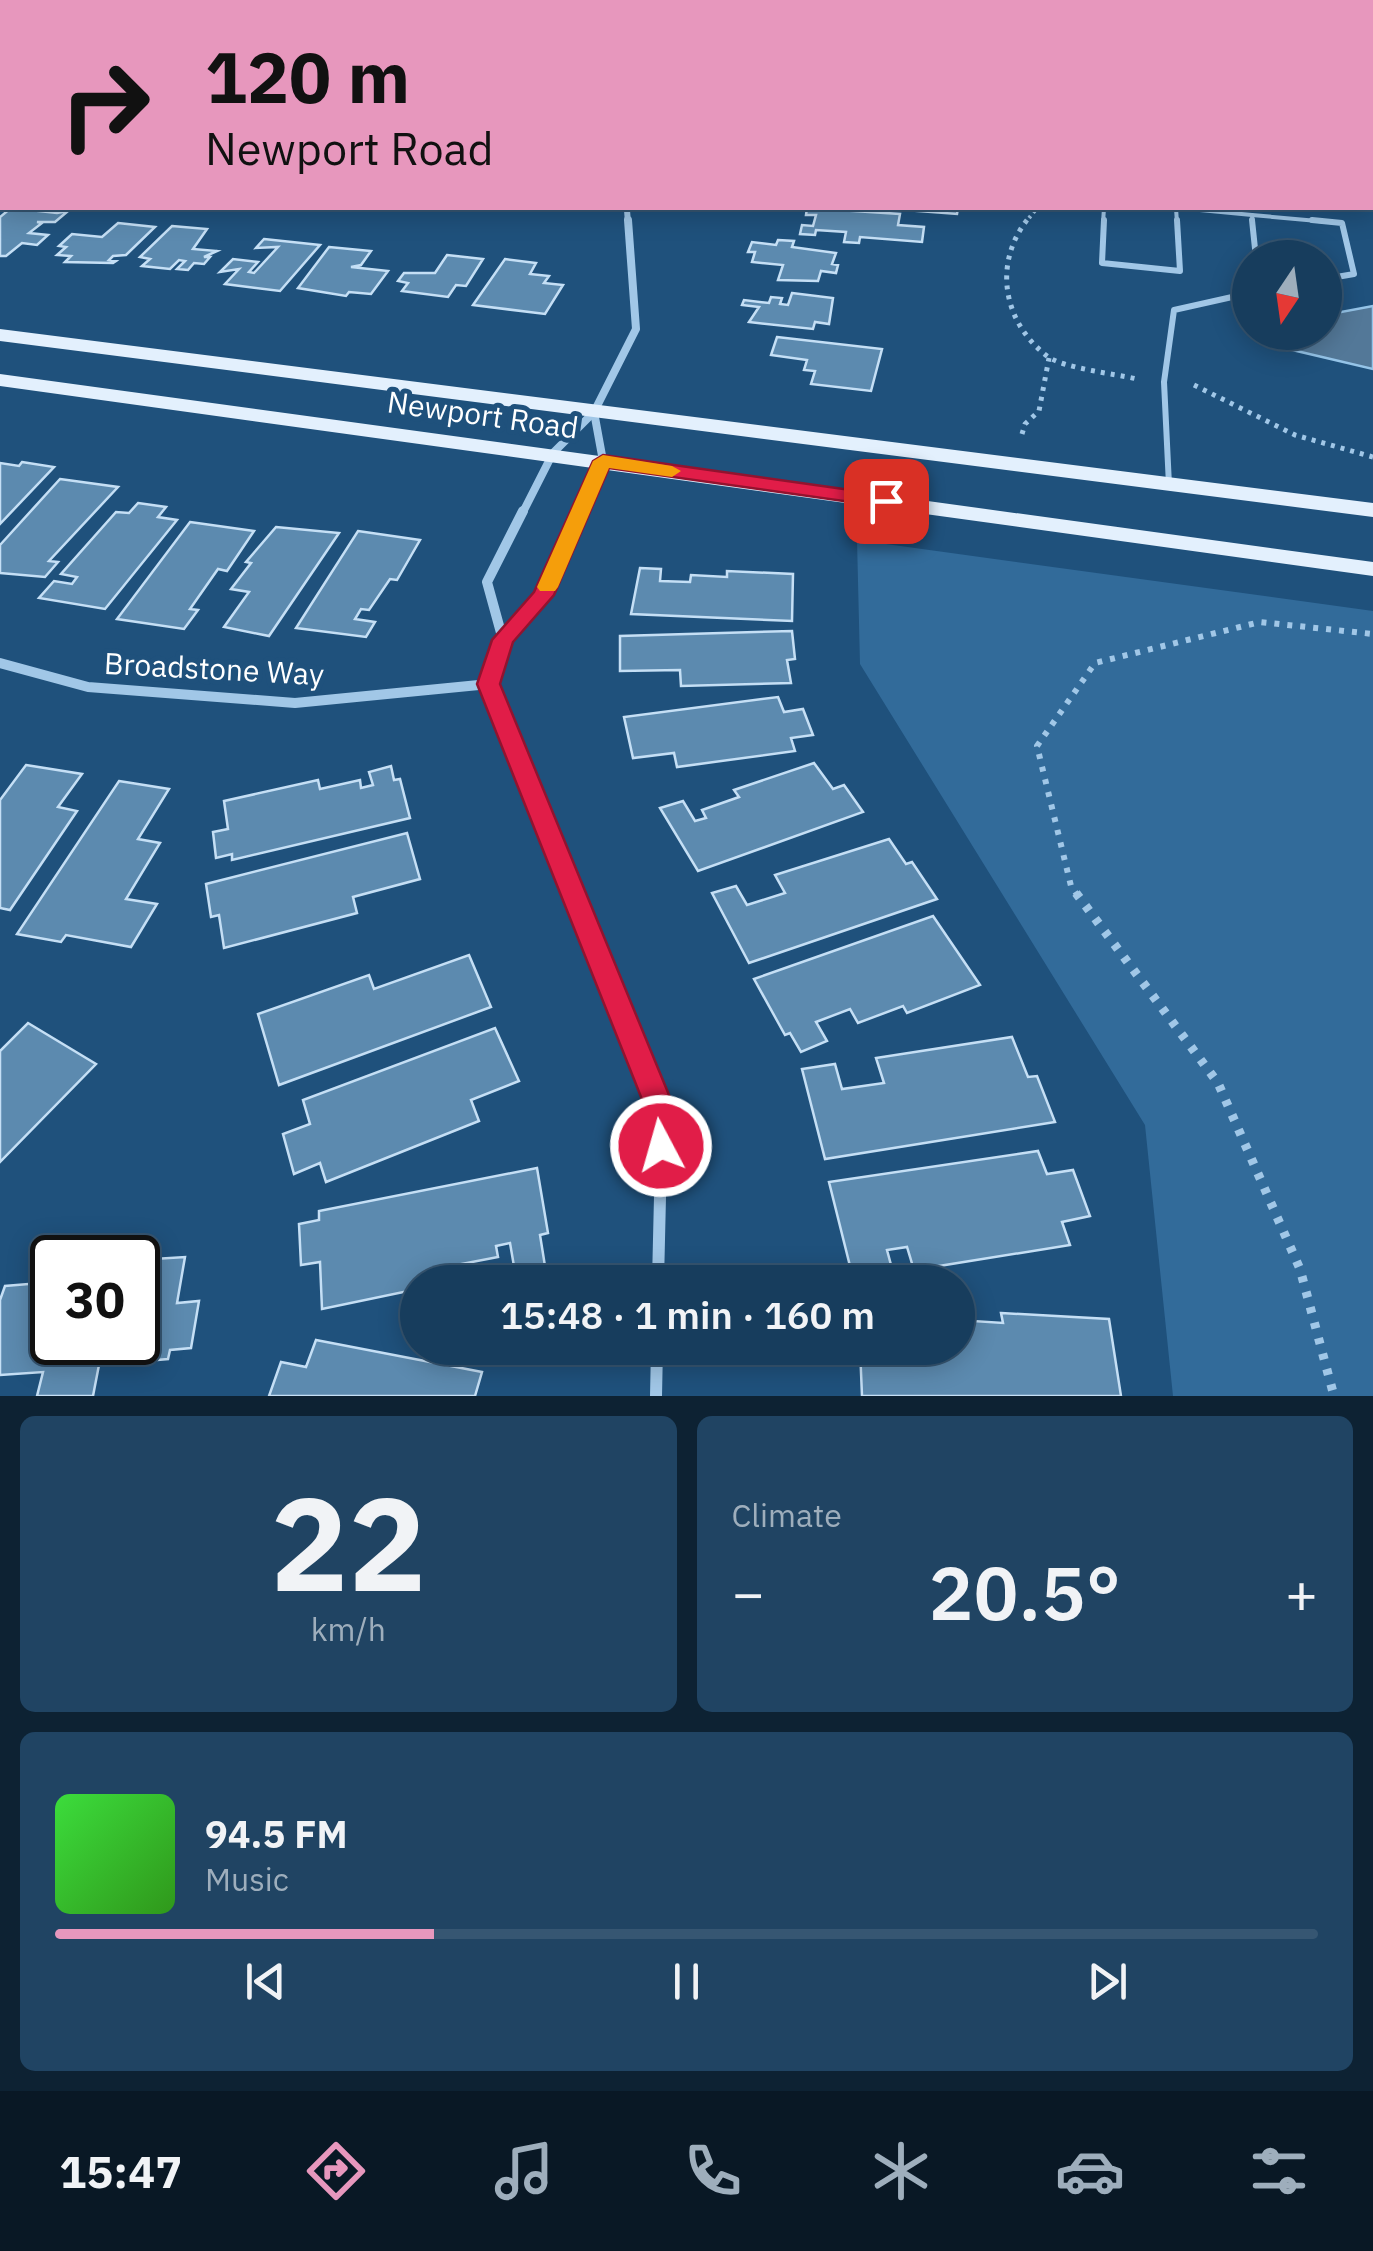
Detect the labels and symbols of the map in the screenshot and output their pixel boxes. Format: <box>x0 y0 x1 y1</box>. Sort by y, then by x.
north arrow <box>1232 240 1342 350</box>
street label: Newport Road <box>385 381 581 447</box>
pin <box>844 459 929 544</box>
street label: Broadstone Way <box>103 643 325 693</box>
position arrow <box>609 1094 713 1198</box>
speed limit sign: 30 <box>30 1235 160 1365</box>

